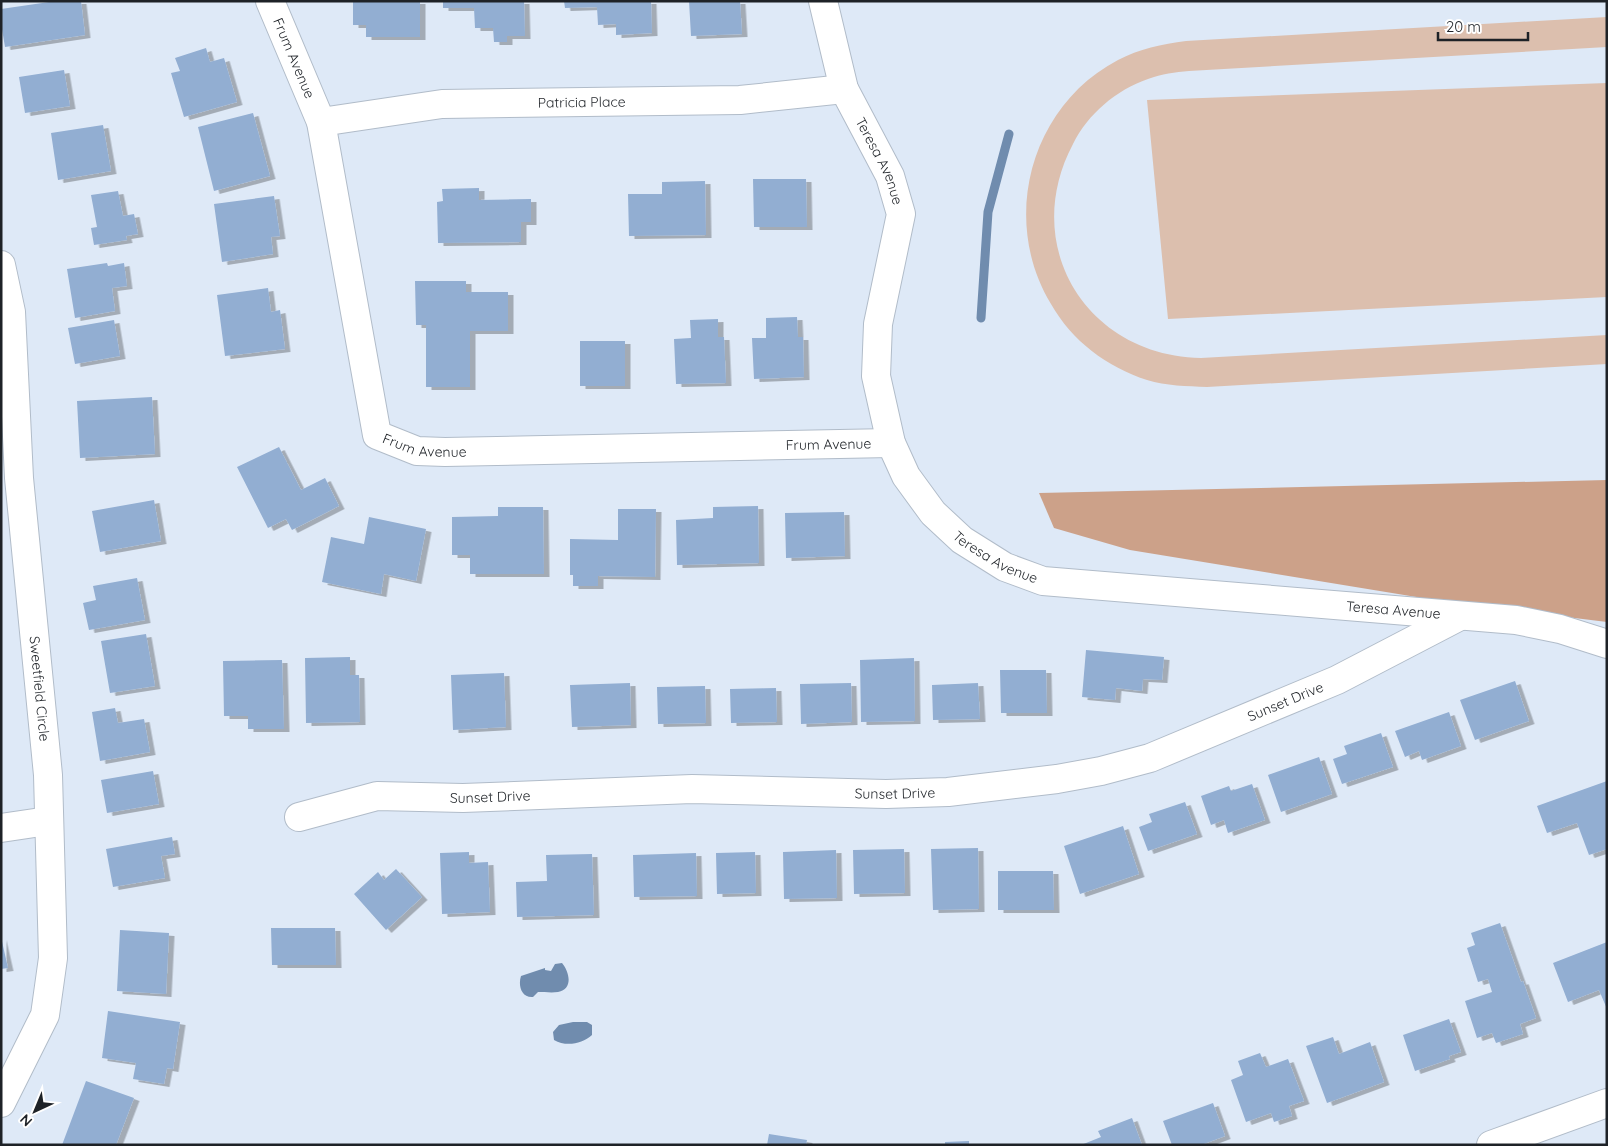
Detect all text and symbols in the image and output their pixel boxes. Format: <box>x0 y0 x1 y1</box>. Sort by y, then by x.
scale bar <box>1438 10 1528 42</box>
street label: Frum Avenue <box>269 15 319 101</box>
text: 20 m <box>1446 17 1481 36</box>
street label: Patricia Place <box>538 93 626 112</box>
street label: Teresa Avenue <box>852 114 907 207</box>
street label: Frum Avenue <box>380 429 467 461</box>
street label: Frum Avenue <box>786 434 872 454</box>
street label: Teresa Avenue <box>949 527 1040 587</box>
street label: Teresa Avenue <box>1345 597 1441 623</box>
street label: Sweetfield Circle <box>25 635 54 742</box>
street label: Sunset Drive <box>1245 678 1326 725</box>
street label: Sunset Drive <box>854 783 936 803</box>
street label: Sunset Drive <box>450 786 531 807</box>
north arrow <box>10 1086 60 1136</box>
text: N <box>16 1110 36 1130</box>

